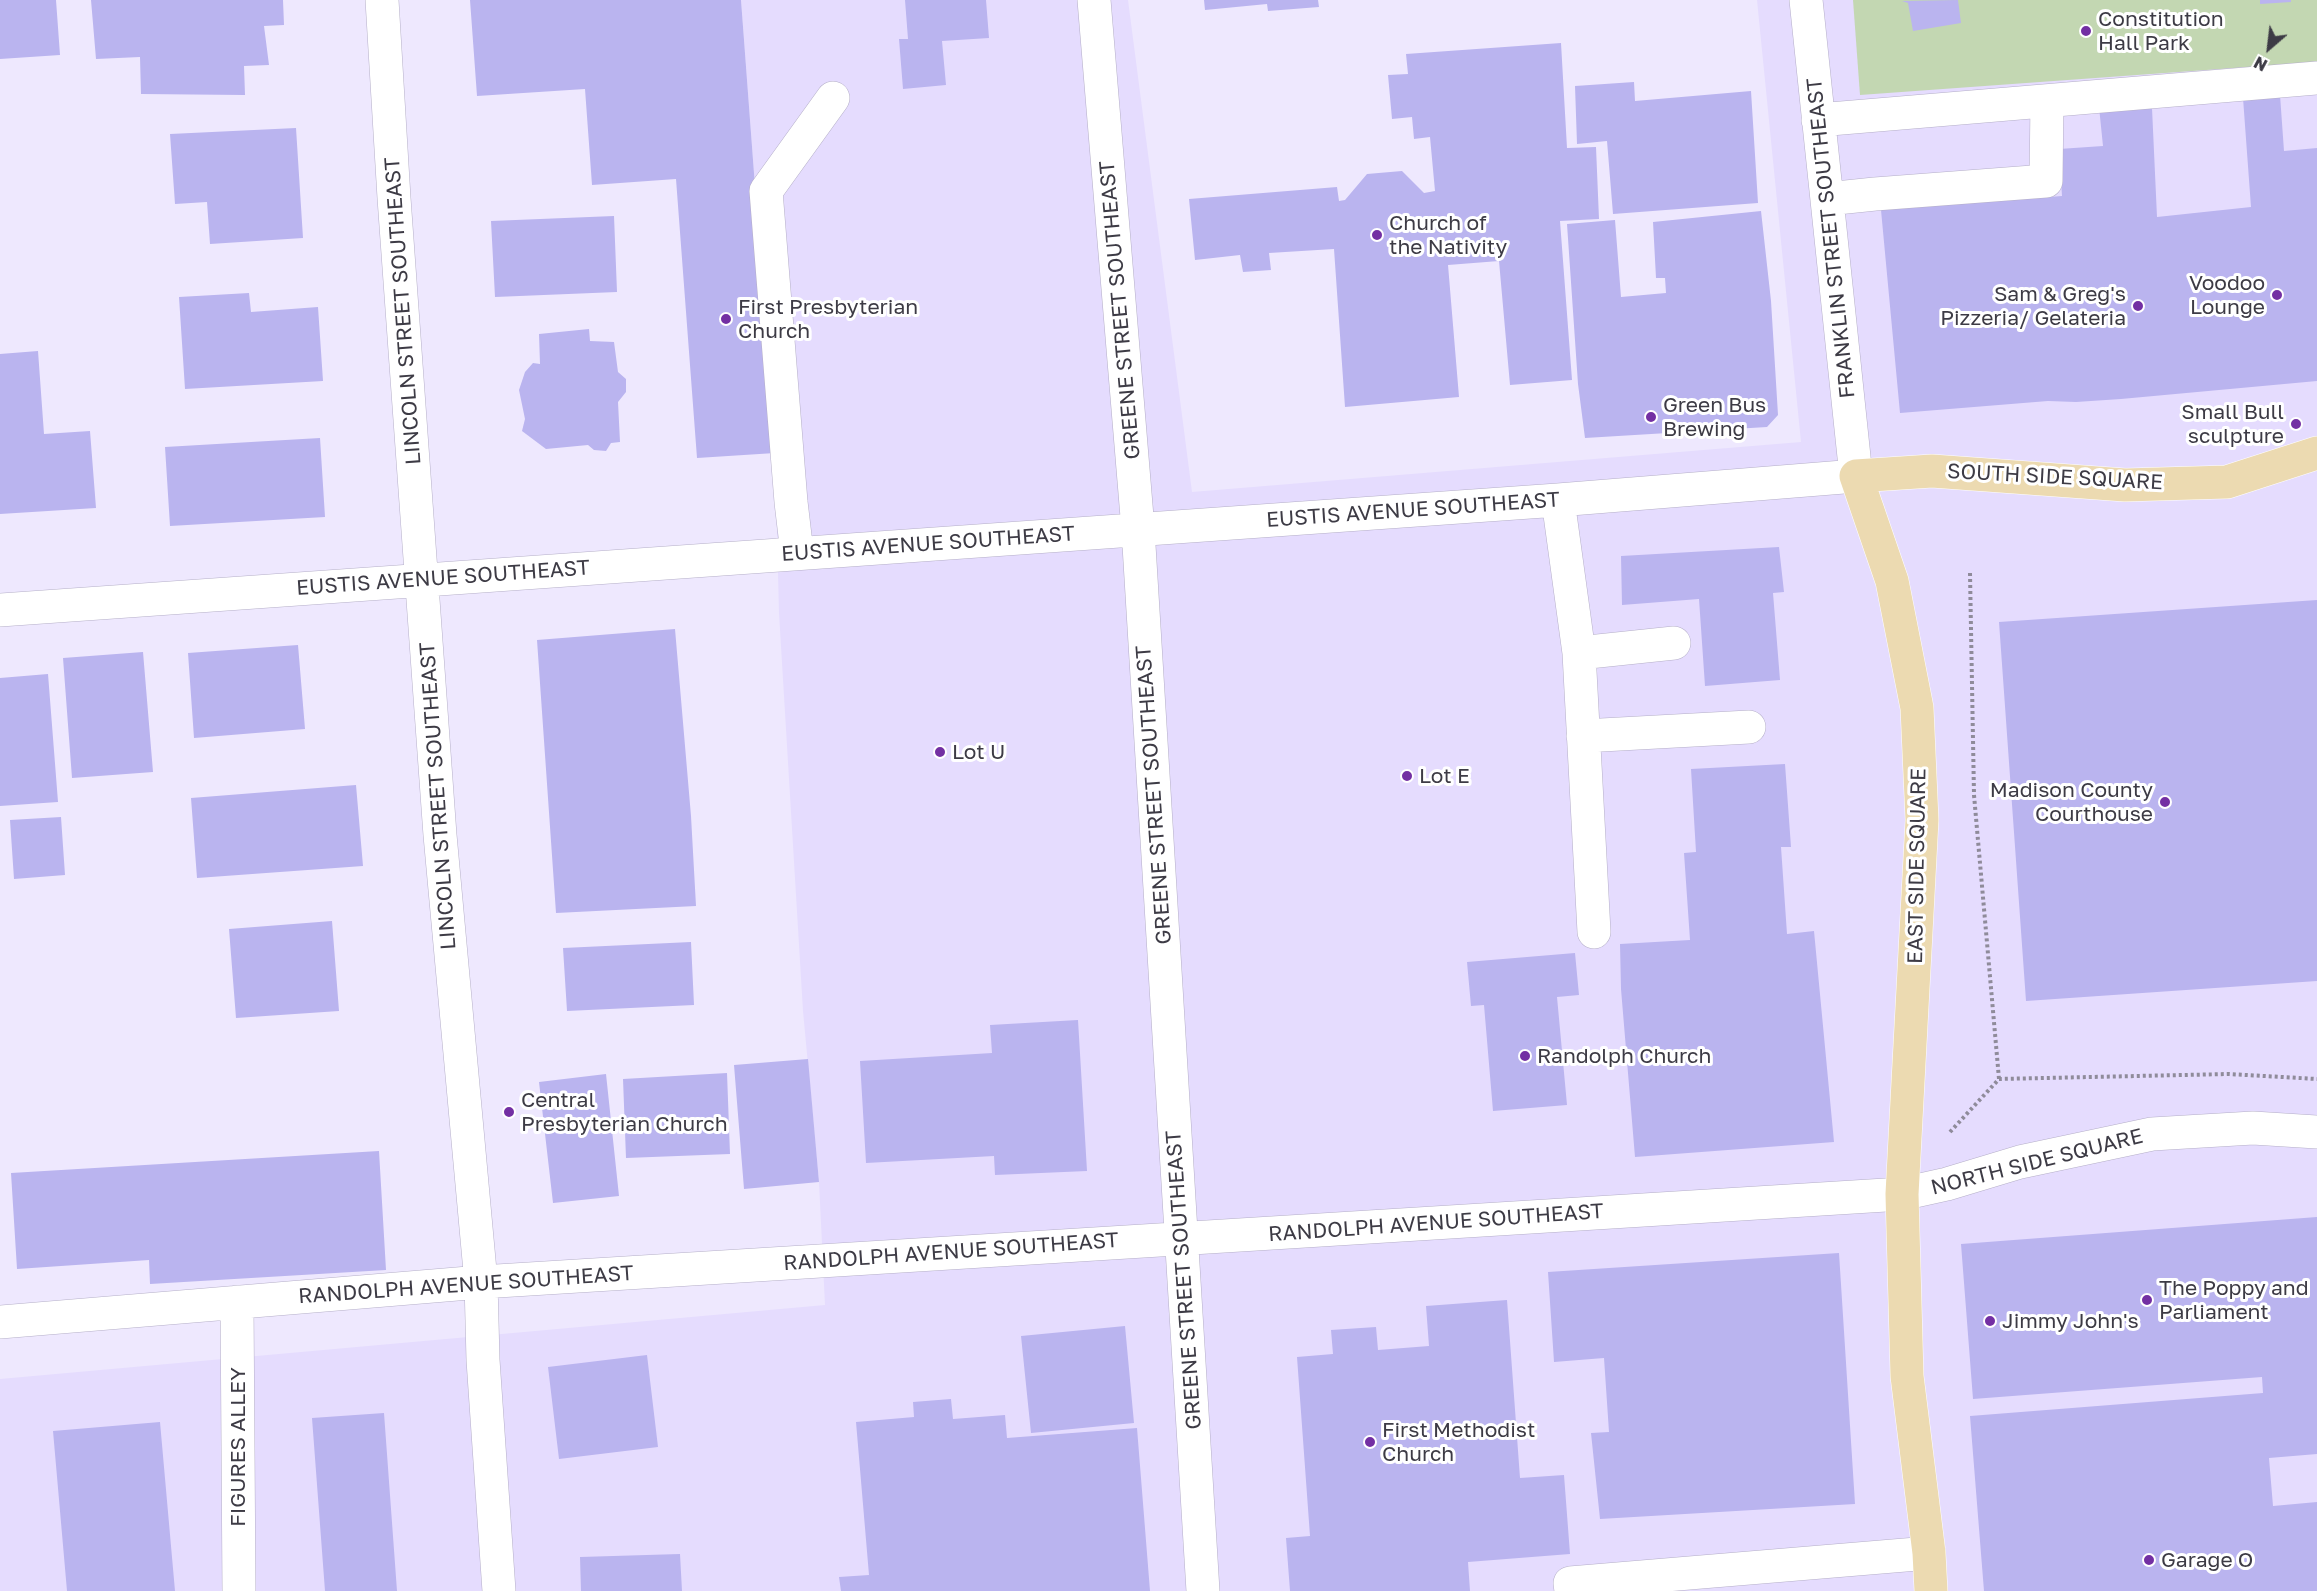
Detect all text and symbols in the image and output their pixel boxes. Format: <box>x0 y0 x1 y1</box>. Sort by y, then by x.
place label: Constitution Hall Park <box>2098 6 2224 56</box>
north arrow <box>2239 18 2299 78</box>
marker: Constitution Hall Park <box>2079 24 2093 38</box>
text: N <box>2250 52 2271 76</box>
street label: FRANKLIN STREET SOUTHEAST <box>1802 77 1860 399</box>
street label: LINCOLN STREET SOUTHEAST <box>380 156 426 466</box>
street label: GREENE STREET SOUTHEAST <box>1094 160 1146 460</box>
place label: Church of the Nativity <box>1389 210 1507 260</box>
marker: Church of the Nativity <box>1370 228 1384 242</box>
place label: Voodoo Lounge <box>2189 270 2265 320</box>
place label: Sam & Greg's Pizzeria/ Gelateria <box>1940 281 2126 331</box>
marker: Voodoo Lounge <box>2270 288 2284 302</box>
place label: First Presbyterian Church <box>738 294 918 344</box>
marker: Sam & Greg's Pizzeria/ Gelateria <box>2131 299 2145 313</box>
marker: First Presbyterian Church <box>719 312 733 326</box>
place label: Green Bus Brewing <box>1663 392 1766 442</box>
place label: Small Bull sculpture <box>2181 399 2284 449</box>
marker: Green Bus Brewing <box>1644 410 1658 424</box>
marker: Small Bull sculpture <box>2289 417 2303 431</box>
street label: SOUTH SIDE SQUARE <box>1946 459 2164 495</box>
street label: EUSTIS AVENUE SOUTHEAST <box>1265 487 1561 533</box>
street label: EUSTIS AVENUE SOUTHEAST <box>780 521 1076 567</box>
street label: EUSTIS AVENUE SOUTHEAST <box>295 555 591 601</box>
street label: LINCOLN STREET SOUTHEAST <box>415 641 461 951</box>
street label: GREENE STREET SOUTHEAST <box>1131 645 1177 945</box>
place label: Lot U <box>952 739 1005 765</box>
marker: Lot U <box>933 745 947 759</box>
place label: Lot E <box>1419 763 1470 789</box>
street label: EAST SIDE SQUARE <box>1903 768 1931 964</box>
marker: Lot E <box>1400 769 1414 783</box>
place label: Madison County Courthouse <box>1990 777 2153 827</box>
marker: Madison County Courthouse <box>2158 795 2172 809</box>
place label: Randolph Church <box>1537 1043 1711 1069</box>
marker: Randolph Church <box>1518 1049 1532 1063</box>
place label: Central Presbyterian Church <box>521 1087 728 1137</box>
marker: Central Presbyterian Church <box>502 1105 516 1119</box>
street label: NORTH SIDE SQUARE <box>1928 1123 2146 1201</box>
street label: GREENE STREET SOUTHEAST <box>1161 1130 1207 1430</box>
street label: RANDOLPH AVENUE SOUTHEAST <box>1267 1199 1605 1247</box>
street label: RANDOLPH AVENUE SOUTHEAST <box>782 1228 1120 1276</box>
street label: RANDOLPH AVENUE SOUTHEAST <box>297 1261 635 1309</box>
place label: The Poppy and Parliament <box>2159 1275 2309 1325</box>
marker: The Poppy and Parliament <box>2140 1293 2154 1307</box>
place label: Jimmy John's <box>2002 1308 2139 1334</box>
marker: Jimmy John's <box>1983 1314 1997 1328</box>
street label: FIGURES ALLEY <box>225 1367 251 1527</box>
place label: First Methodist Church <box>1382 1417 1535 1467</box>
marker: First Methodist Church <box>1363 1435 1377 1449</box>
place label: Garage O <box>2161 1547 2253 1573</box>
marker: Garage O <box>2142 1553 2156 1567</box>

